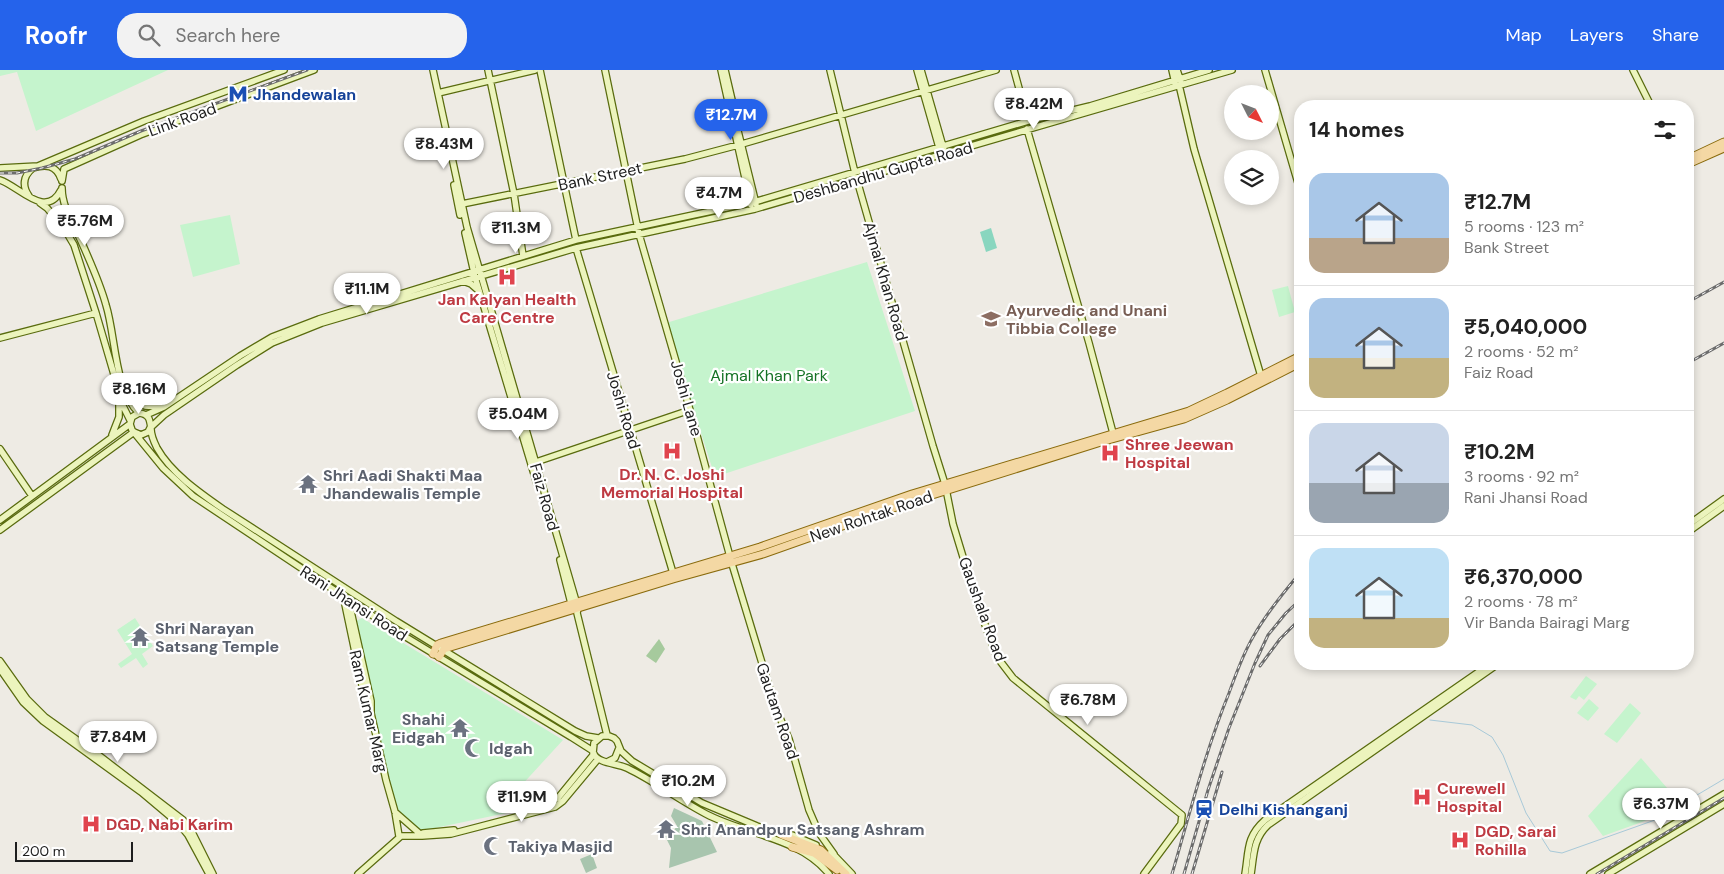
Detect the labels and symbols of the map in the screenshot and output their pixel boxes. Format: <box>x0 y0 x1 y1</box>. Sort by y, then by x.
metro station icon: Jhandewalan <box>227 83 249 105</box>
place label: Jhandewalan <box>253 84 356 105</box>
north arrow <box>1224 85 1279 140</box>
pin: ₹8.42M <box>993 88 1075 130</box>
street label: Link Road <box>145 97 219 141</box>
pin: ₹12.7M <box>690 98 772 141</box>
pin: ₹8.43M <box>403 128 485 170</box>
street label: Deshbandhu Gupta Road <box>791 137 975 208</box>
street label: Bank Street <box>556 157 644 196</box>
pin: ₹4.7M <box>684 176 754 219</box>
pin: ₹5.76M <box>44 204 126 247</box>
pin: ₹11.3M <box>475 212 557 254</box>
street label: Ajmal Khan Road <box>858 219 913 343</box>
hospital icon: Jan Kalyan Health Care Centre <box>496 266 518 288</box>
pin: ₹11.1M <box>326 272 408 315</box>
place label: Jan Kalyan Health Care Centre <box>438 289 576 328</box>
place label: Ayurvedic and Unani Tibbia College <box>1006 300 1167 339</box>
school or university icon: Ayurvedic and Unani Tibbia College <box>980 308 1002 330</box>
street label: Joshi Lane <box>666 358 707 439</box>
park label: Ajmal Khan Park <box>710 365 828 386</box>
street label: Joshi Road <box>602 369 645 452</box>
pin: ₹8.16M <box>98 372 180 415</box>
pin: ₹5.04M <box>477 398 559 440</box>
place label: Shree Jeewan Hospital <box>1125 434 1234 473</box>
hospital icon: Dr. N. C. Joshi Memorial Hospital <box>661 440 683 462</box>
hospital icon: Shree Jeewan Hospital <box>1099 442 1121 464</box>
street label: Faiz Road <box>525 461 564 533</box>
place label: Dr. N. C. Joshi Memorial Hospital <box>601 464 743 503</box>
place label: Shri Aadi Shakti Maa Jhandewalis Temple <box>323 465 482 504</box>
temple icon: Shri Aadi Shakti Maa Jhandewalis Temple <box>297 473 319 495</box>
street label: New Rohtak Road <box>807 486 935 547</box>
street label: Gaushala Road <box>954 554 1011 664</box>
street label: Rani Jhansi Road <box>296 561 411 646</box>
place label: Shri Narayan Satsang Temple <box>155 618 279 657</box>
temple icon: Shri Narayan Satsang Temple <box>129 626 151 648</box>
street label: Ram Kumar Marg <box>344 648 393 774</box>
street label: Gautam Road <box>751 660 804 762</box>
pin: ₹6.78M <box>1047 684 1129 726</box>
place label: Shahi Eidgah <box>392 709 445 748</box>
temple icon: Shahi Eidgah <box>449 717 471 739</box>
pin: ₹7.84M <box>77 720 159 763</box>
mosque icon: Idgah <box>463 737 485 759</box>
place label: Idgah <box>489 738 533 759</box>
pin: ₹10.2M <box>647 764 729 807</box>
place label: Curewell Hospital <box>1437 778 1505 817</box>
pin: ₹11.9M <box>481 780 563 823</box>
hospital icon: Curewell Hospital <box>1411 786 1433 808</box>
pin: ₹6.37M <box>1620 788 1702 830</box>
station icon: Delhi Kishanganj <box>1193 798 1215 820</box>
place label: Delhi Kishanganj <box>1219 799 1348 820</box>
hospital icon: DGD, Nabi Karim <box>80 813 102 835</box>
place label: DGD, Nabi Karim <box>106 814 233 835</box>
temple icon: Shri Anandpur Satsang Ashram <box>655 818 677 840</box>
place label: Shri Anandpur Satsang Ashram <box>681 819 924 840</box>
place label: DGD, Sarai Rohilla <box>1475 821 1556 860</box>
hospital icon: DGD, Sarai Rohilla <box>1449 829 1471 851</box>
mosque icon: Takiya Masjid <box>482 835 504 857</box>
place label: Takiya Masjid <box>508 836 613 857</box>
scale bar <box>15 839 132 862</box>

